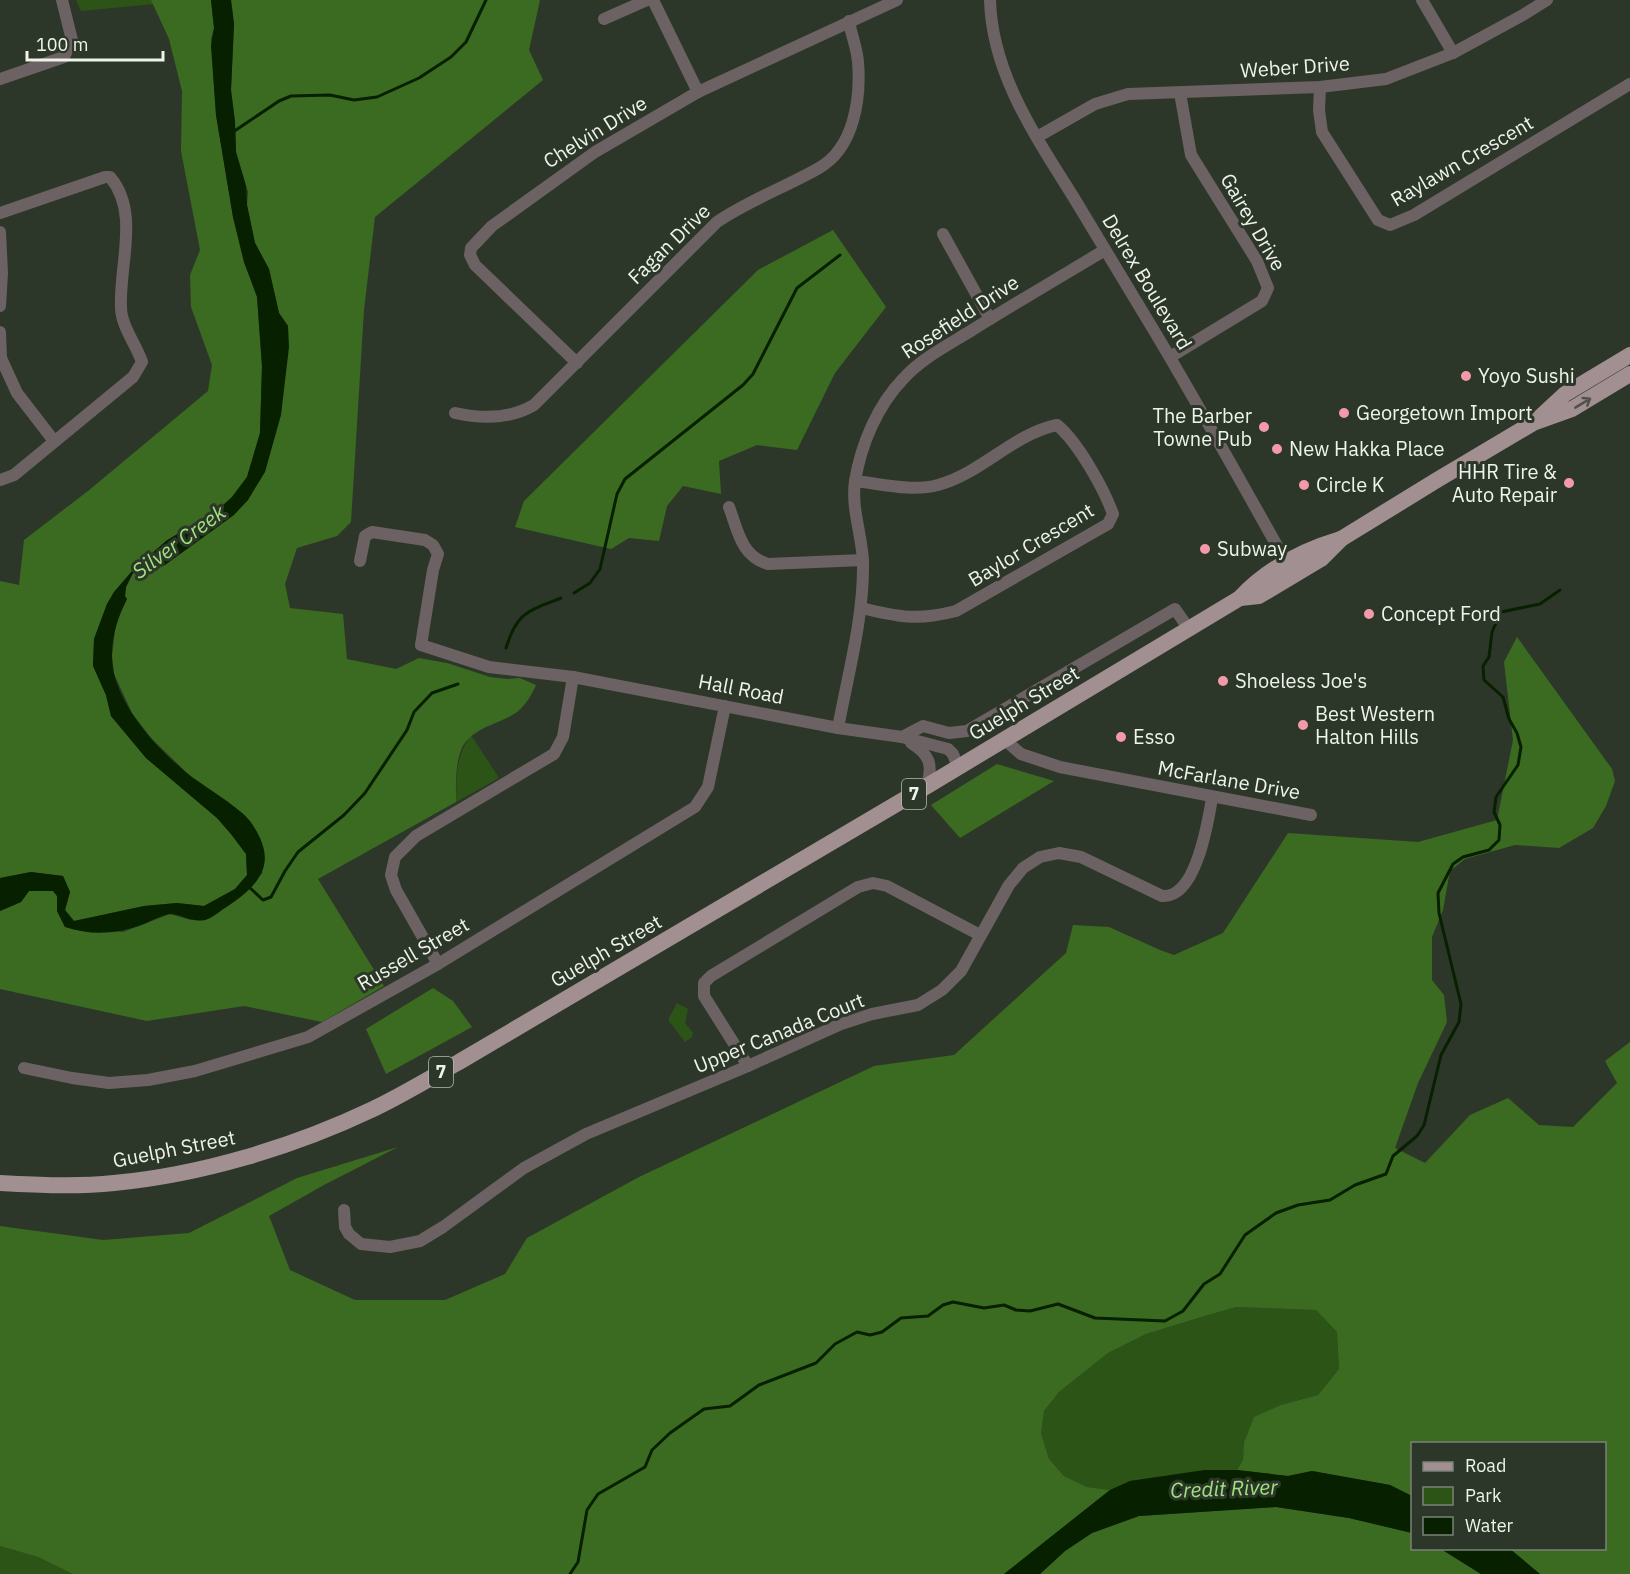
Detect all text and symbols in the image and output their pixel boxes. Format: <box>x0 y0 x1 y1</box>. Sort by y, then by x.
scale bar <box>27 24 164 62</box>
text: 100 m <box>36 33 88 56</box>
street label: Weber Drive <box>1239 49 1351 84</box>
street label: Chelvin Drive <box>538 89 652 174</box>
street label: Raylawn Crescent <box>1386 109 1538 212</box>
street label: Gairey Drive <box>1215 168 1292 276</box>
street label: Fagan Drive <box>622 198 716 290</box>
street label: Delrex Boulevard <box>1096 209 1199 355</box>
street label: Rosefield Drive <box>896 269 1024 365</box>
place label: Yoyo Sushi <box>1478 362 1575 389</box>
marker: Yoyo Sushi <box>1459 369 1473 383</box>
one-way arrow <box>1574 396 1591 408</box>
place label: Georgetown Import <box>1356 399 1533 426</box>
place label: The Barber Towne Pub <box>1153 402 1252 452</box>
marker: Georgetown Import <box>1337 406 1351 420</box>
marker: The Barber Towne Pub <box>1257 420 1271 434</box>
place label: New Hakka Place <box>1289 435 1444 462</box>
marker: New Hakka Place <box>1270 442 1284 456</box>
place label: HHR Tire & Auto Repair <box>1452 458 1557 508</box>
place label: Circle K <box>1316 471 1385 498</box>
marker: HHR Tire & Auto Repair <box>1562 476 1576 490</box>
marker: Circle K <box>1297 478 1311 492</box>
street label: Baylor Crescent <box>963 496 1099 593</box>
water label: Silver Creek <box>126 497 232 585</box>
place label: Subway <box>1217 535 1287 562</box>
marker: Subway <box>1198 542 1212 556</box>
place label: Concept Ford <box>1381 600 1501 627</box>
marker: Concept Ford <box>1362 607 1376 621</box>
street label: Guelph Street <box>964 659 1084 746</box>
street label: Hall Road <box>696 667 786 710</box>
place label: Shoeless Joe's <box>1235 667 1367 694</box>
marker: Shoeless Joe's <box>1216 674 1230 688</box>
place label: Best Western Halton Hills <box>1315 700 1435 750</box>
marker: Best Western Halton Hills <box>1296 718 1310 732</box>
place label: Esso <box>1133 723 1175 750</box>
marker: Esso <box>1114 730 1128 744</box>
street label: McFarlane Drive <box>1156 754 1302 805</box>
road number: 7 <box>902 779 926 809</box>
street label: Guelph Street <box>545 908 666 993</box>
street label: Russell Street <box>352 911 474 996</box>
street label: Upper Canada Court <box>690 986 868 1079</box>
road number: 7 <box>429 1057 453 1087</box>
street label: Guelph Street <box>110 1123 237 1174</box>
legend <box>1411 1442 1606 1550</box>
text: Road <box>1465 1454 1506 1477</box>
water label: Credit River <box>1170 1472 1279 1504</box>
text: Park <box>1465 1484 1502 1507</box>
text: Water <box>1465 1514 1514 1537</box>

